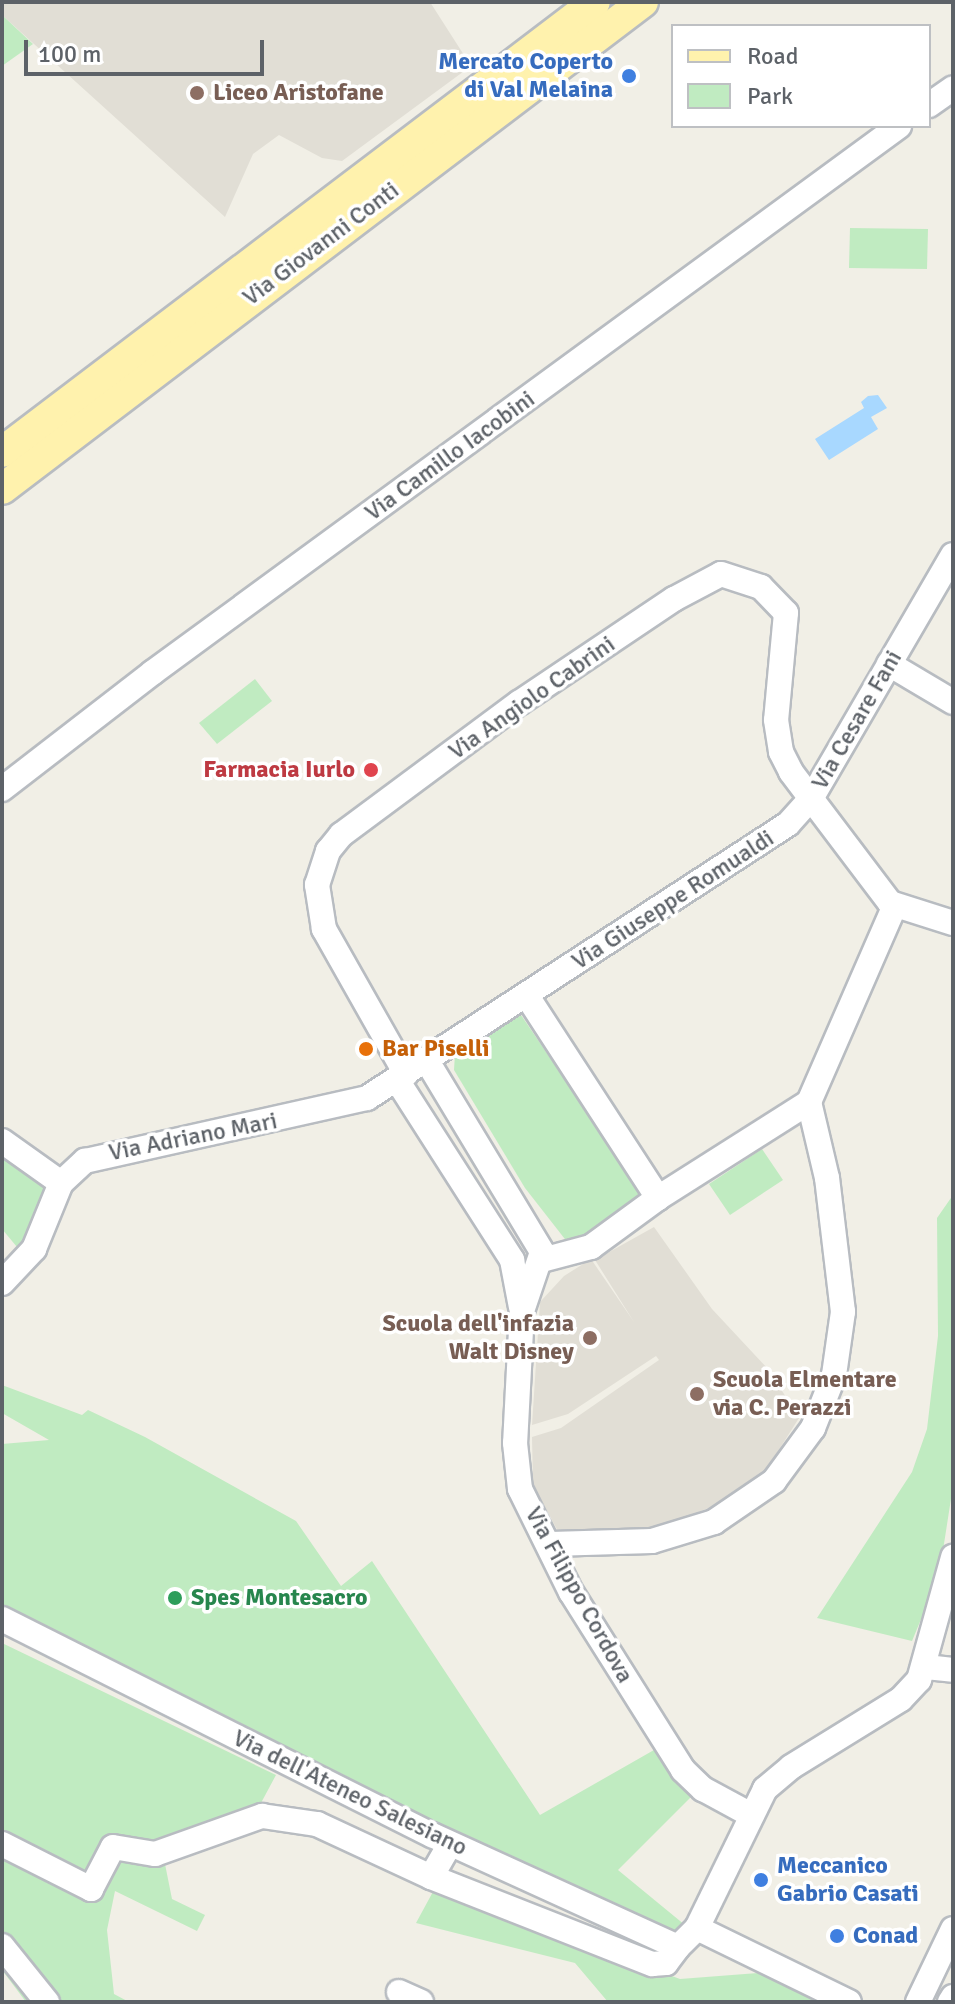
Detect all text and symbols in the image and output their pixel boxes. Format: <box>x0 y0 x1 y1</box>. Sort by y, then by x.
scale bar <box>28 24 268 74</box>
legend <box>671 24 931 128</box>
text: 100 m <box>38 39 101 69</box>
text: Road <box>747 41 798 71</box>
place label: Mercato Coperto di Val Melaina <box>438 48 613 104</box>
marker: Mercato Coperto di Val Melaina <box>620 67 638 85</box>
place label: Liceo Aristofane <box>213 79 384 107</box>
text: Park <box>747 81 793 111</box>
marker: Liceo Aristofane <box>188 84 206 102</box>
street label: Via Giovanni Conti <box>237 176 405 312</box>
street label: Via Camillo Iacobini <box>360 385 540 527</box>
street label: Via Angiolo Cabrini <box>443 630 621 766</box>
street label: Via Cesare Fani <box>806 645 908 795</box>
place label: Farmacia Iurlo <box>203 756 355 784</box>
marker: Farmacia Iurlo <box>362 761 380 779</box>
street label: Via Giuseppe Romualdi <box>567 824 779 976</box>
place label: Bar Piselli <box>382 1035 489 1063</box>
marker: Bar Piselli <box>357 1040 375 1058</box>
street label: Via Adriano Mari <box>106 1107 280 1167</box>
place label: Scuola dell'infazia Walt Disney <box>382 1310 574 1366</box>
marker: Scuola dell'infazia Walt Disney <box>581 1329 599 1347</box>
place label: Scuola Elmentare via C. Perazzi <box>713 1366 897 1422</box>
marker: Scuola Elmentare via C. Perazzi <box>688 1385 706 1403</box>
street label: Via Filippo Cordova <box>519 1502 639 1688</box>
place label: Spes Montesacro <box>191 1584 367 1612</box>
marker: Spes Montesacro <box>166 1589 184 1607</box>
street label: Via dell'Ateneo Salesiano <box>228 1724 472 1862</box>
place label: Meccanico Gabrio Casati <box>777 1852 919 1908</box>
marker: Meccanico Gabrio Casati <box>752 1871 770 1889</box>
place label: Conad <box>853 1922 918 1950</box>
marker: Conad <box>828 1927 846 1945</box>

